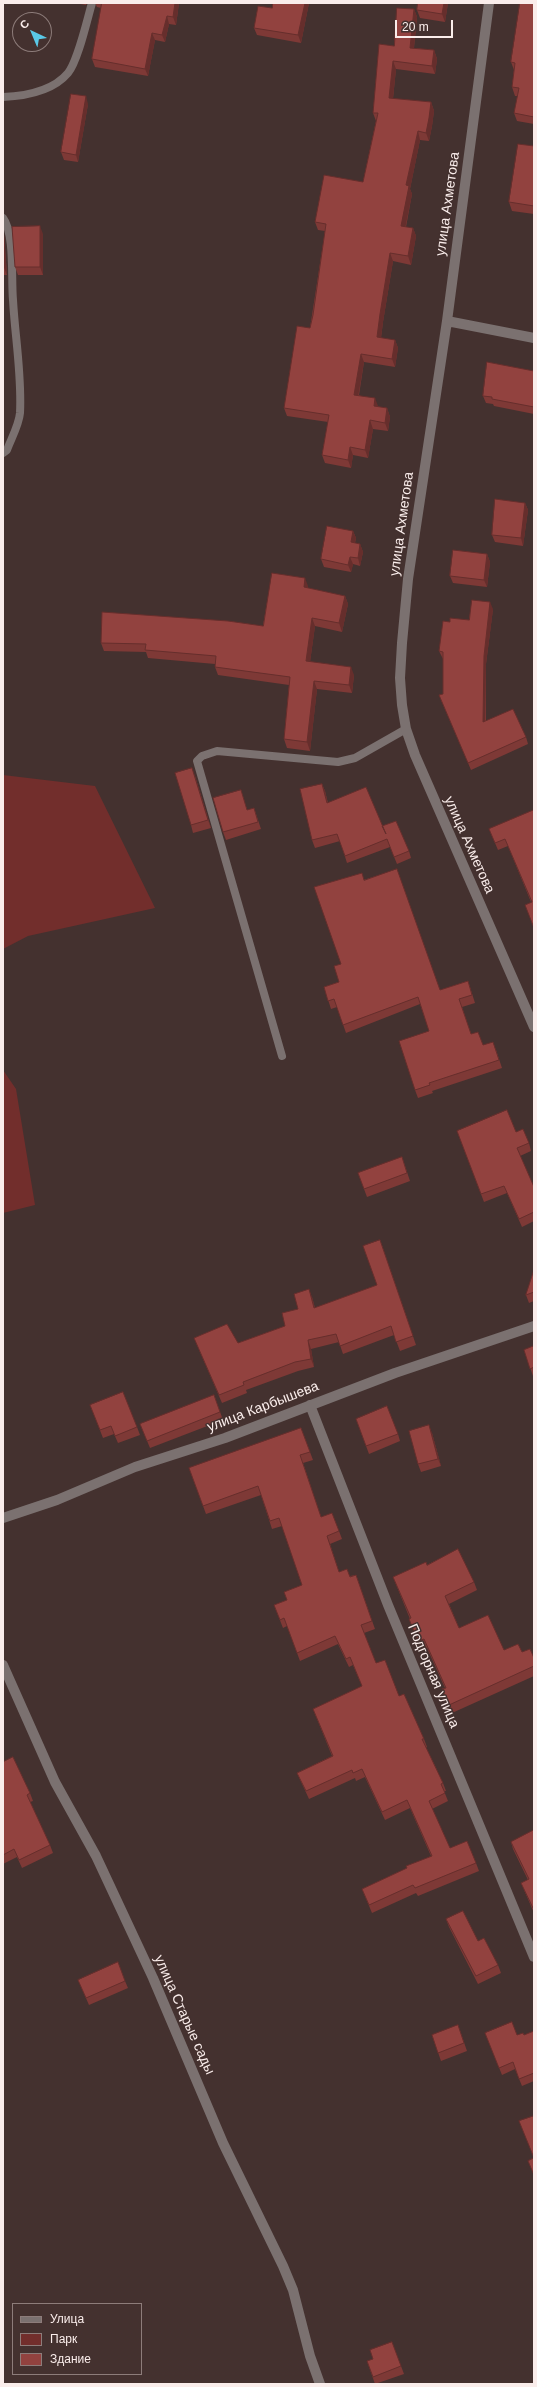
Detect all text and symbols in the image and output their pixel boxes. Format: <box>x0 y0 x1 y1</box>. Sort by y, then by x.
north arrow <box>12 12 52 52</box>
scale bar <box>397 12 455 38</box>
text: С <box>17 17 31 31</box>
text: 20 m <box>402 20 429 34</box>
street label: улица Ахметова <box>432 151 464 257</box>
street label: улица Ахметова <box>386 471 418 577</box>
street label: улица Ахметова <box>440 794 498 896</box>
street label: улица Карбышева <box>205 1378 321 1436</box>
street label: Подгорная улица <box>403 1621 463 1731</box>
street label: улица Старые сады <box>150 1953 218 2077</box>
legend <box>12 2303 142 2375</box>
text: Улица <box>50 2312 84 2326</box>
text: Парк <box>50 2332 77 2346</box>
text: Здание <box>50 2352 91 2366</box>

